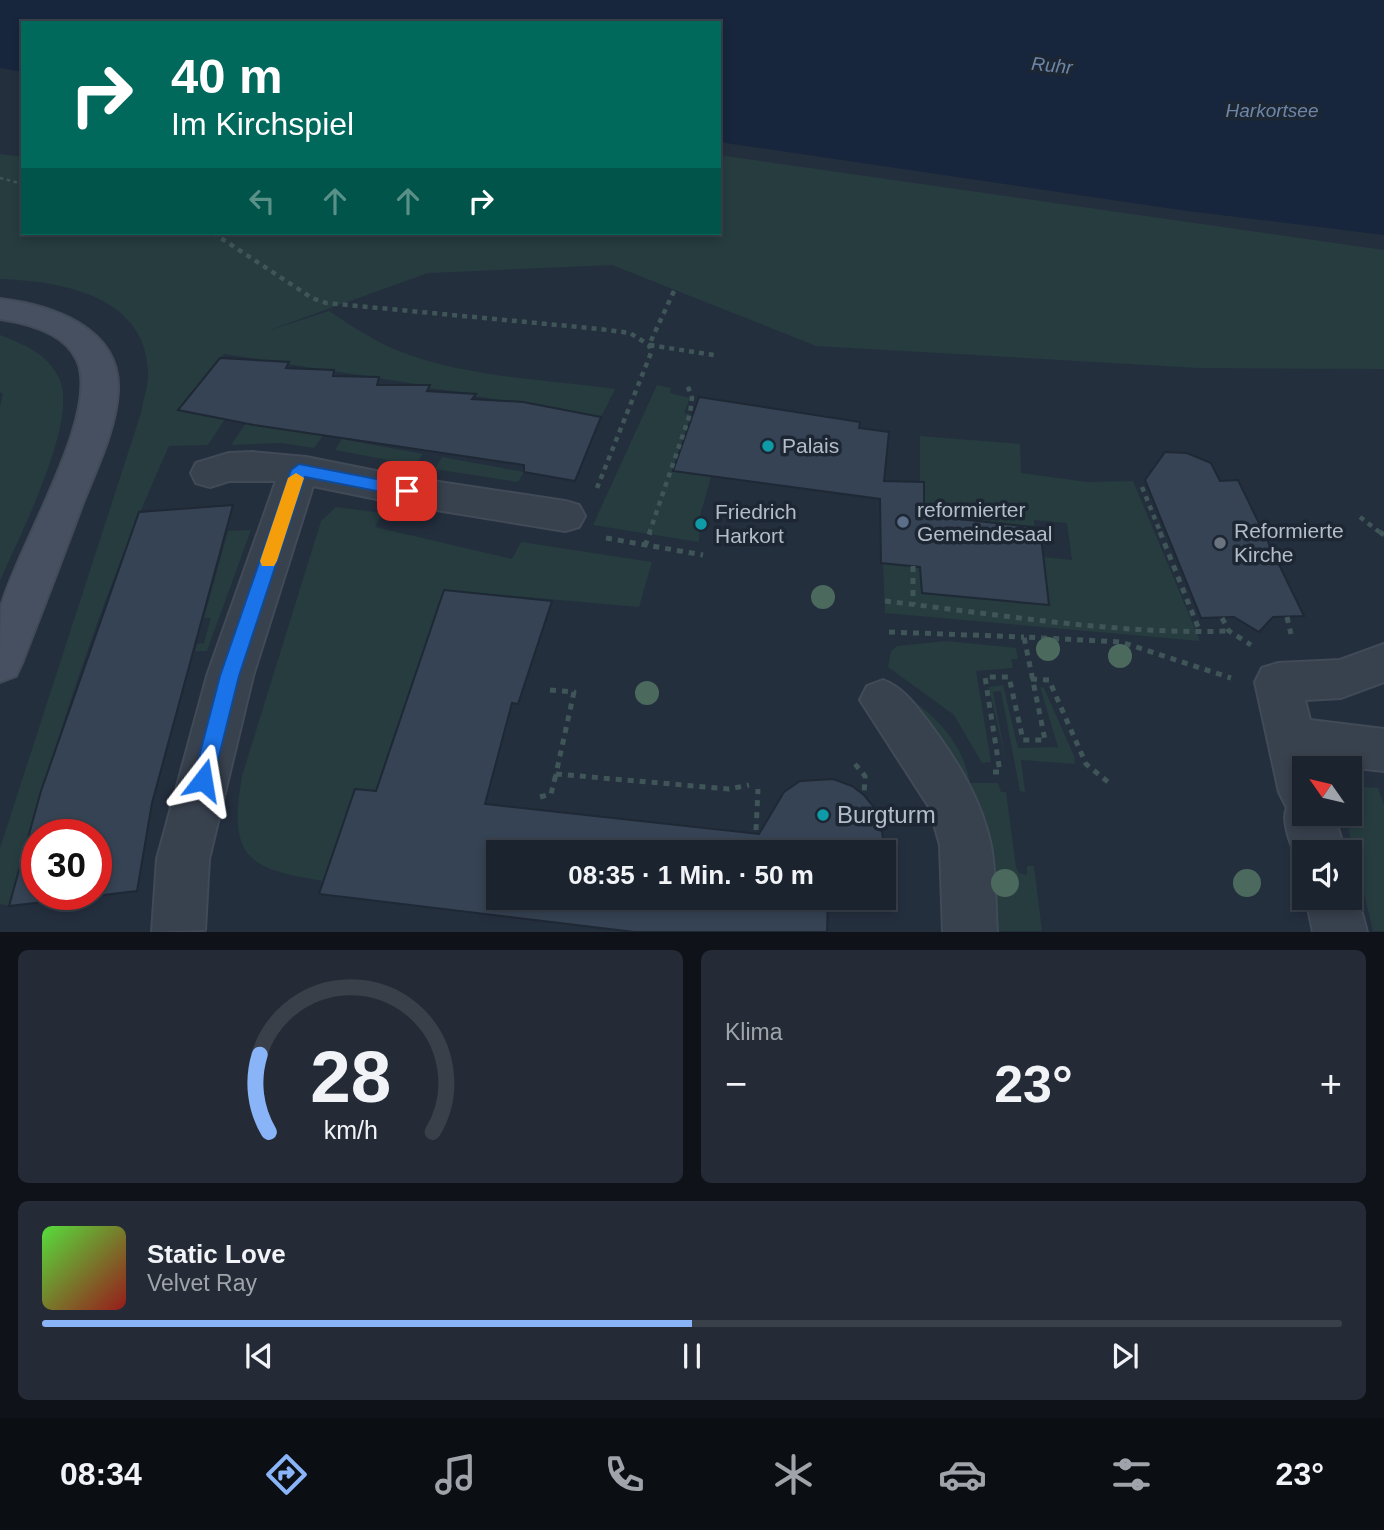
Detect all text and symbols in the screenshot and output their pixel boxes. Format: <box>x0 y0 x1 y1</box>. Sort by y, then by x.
icon: right <box>56 49 147 140</box>
text: 40 m <box>171 49 283 103</box>
water label: Ruhr <box>1030 53 1074 78</box>
water label: Harkortsee <box>1226 100 1318 121</box>
text: Im Kirchspiel <box>171 106 354 142</box>
icon: left <box>243 182 281 220</box>
icon: ahead <box>316 182 354 220</box>
icon: ahead <box>389 182 427 220</box>
icon: right <box>462 182 500 220</box>
place label: Palais <box>782 434 839 457</box>
marker: Palais <box>760 438 776 454</box>
pin <box>377 461 437 521</box>
icon: arrive <box>388 472 426 510</box>
place label: reformierter Gemeindesaal <box>917 498 1052 545</box>
place label: Friedrich Harkort <box>715 500 797 547</box>
marker: reformierter Gemeindesaal <box>895 514 911 530</box>
marker: Friedrich Harkort <box>693 516 709 532</box>
place label: Reformierte Kirche <box>1234 519 1344 566</box>
marker: Reformierte Kirche <box>1212 535 1228 551</box>
position arrow <box>166 743 240 817</box>
north arrow <box>1292 756 1362 826</box>
map controls <box>1292 756 1362 910</box>
place label: Burgturm <box>837 801 936 828</box>
marker: Burgturm <box>815 807 831 823</box>
speed limit sign: 30 <box>21 819 112 910</box>
button: sound <box>1292 840 1362 910</box>
text: 08:35 · 1 Min. · 50 m <box>568 860 814 890</box>
text: Klima <box>725 1019 783 1045</box>
text: 28 <box>310 1037 391 1118</box>
text: 23° <box>994 1055 1073 1113</box>
text: − <box>725 1063 747 1105</box>
text: + <box>1320 1063 1342 1105</box>
text: km/h <box>323 1116 378 1144</box>
text: Static Love <box>147 1239 286 1269</box>
text: Velvet Ray <box>147 1270 257 1296</box>
icon: previous <box>240 1337 278 1375</box>
icon: pause <box>673 1337 711 1375</box>
icon: next <box>1106 1337 1144 1375</box>
icon: directions <box>262 1450 311 1499</box>
icon: music <box>431 1450 480 1499</box>
icon: phone <box>600 1450 649 1499</box>
icon: climate <box>769 1450 818 1499</box>
icon: car <box>938 1450 987 1499</box>
icon: filters <box>1107 1450 1156 1499</box>
text: 08:34 <box>60 1456 142 1492</box>
text: 23° <box>1276 1456 1324 1492</box>

